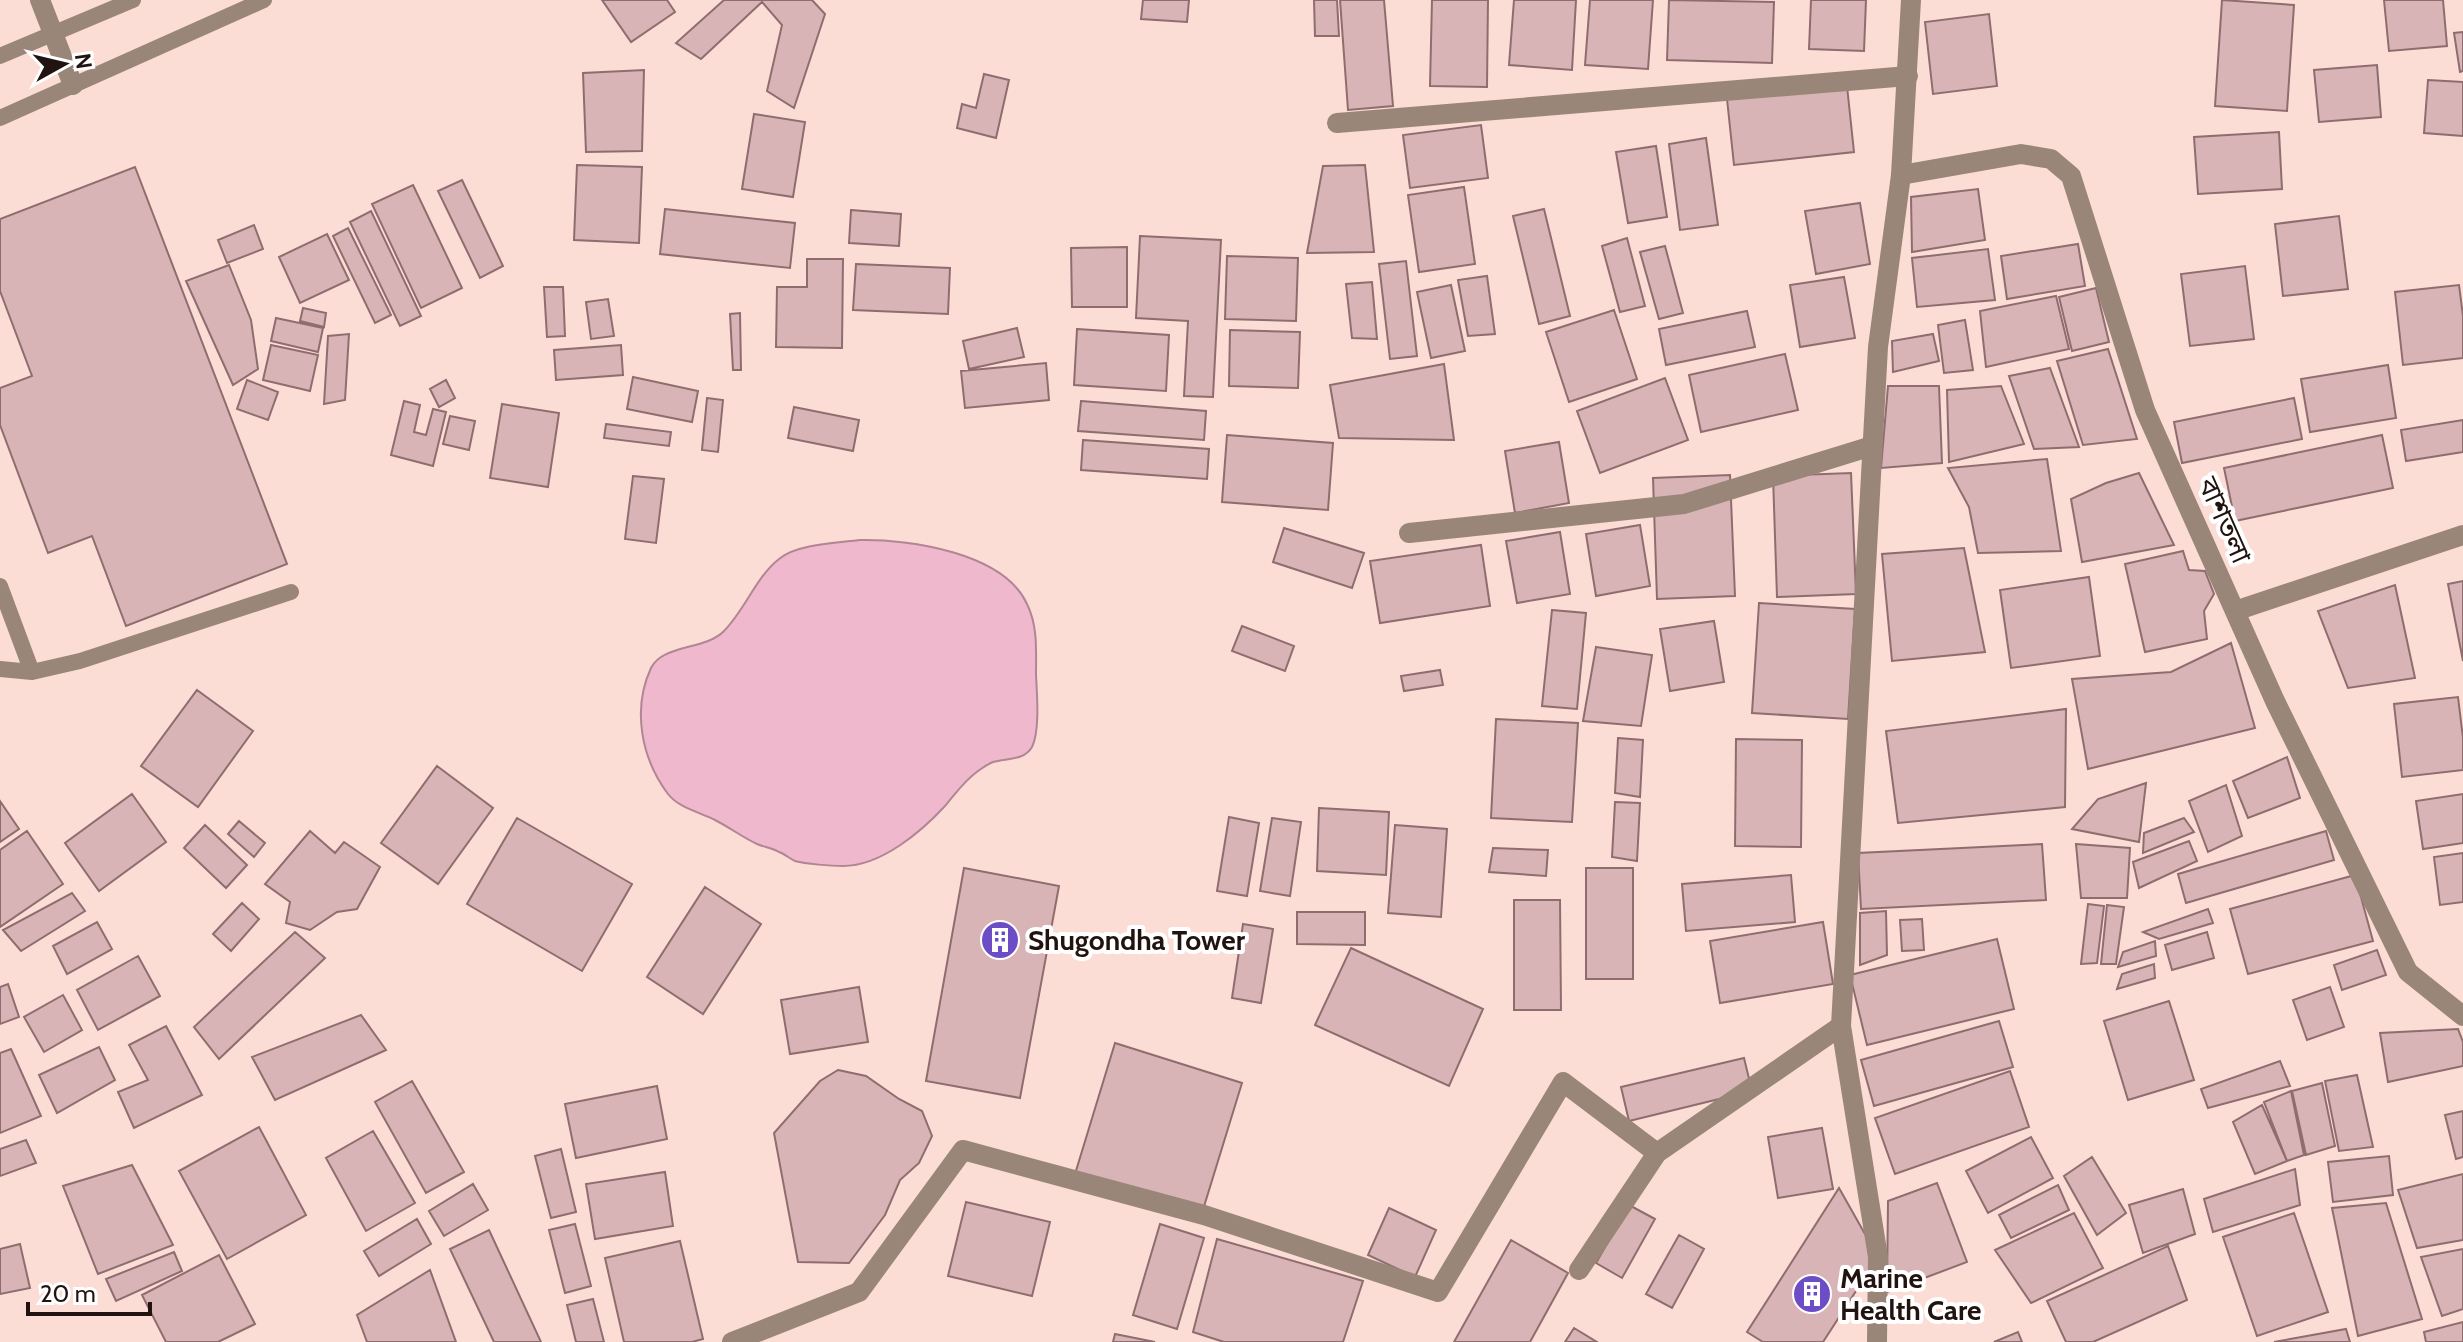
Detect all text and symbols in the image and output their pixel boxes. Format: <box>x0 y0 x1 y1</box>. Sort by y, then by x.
north arrow <box>24 24 104 104</box>
text: N <box>69 52 98 71</box>
street label: বাশতলা <box>2191 471 2259 569</box>
building icon: Shugondha Tower <box>979 919 1021 961</box>
place label: Shugondha Tower <box>1028 923 1246 957</box>
place label: Marine Health Care <box>1840 1261 1981 1327</box>
scale bar <box>28 1266 150 1316</box>
building icon: Marine Health Care <box>1791 1273 1833 1315</box>
text: 20 m <box>40 1279 96 1308</box>

